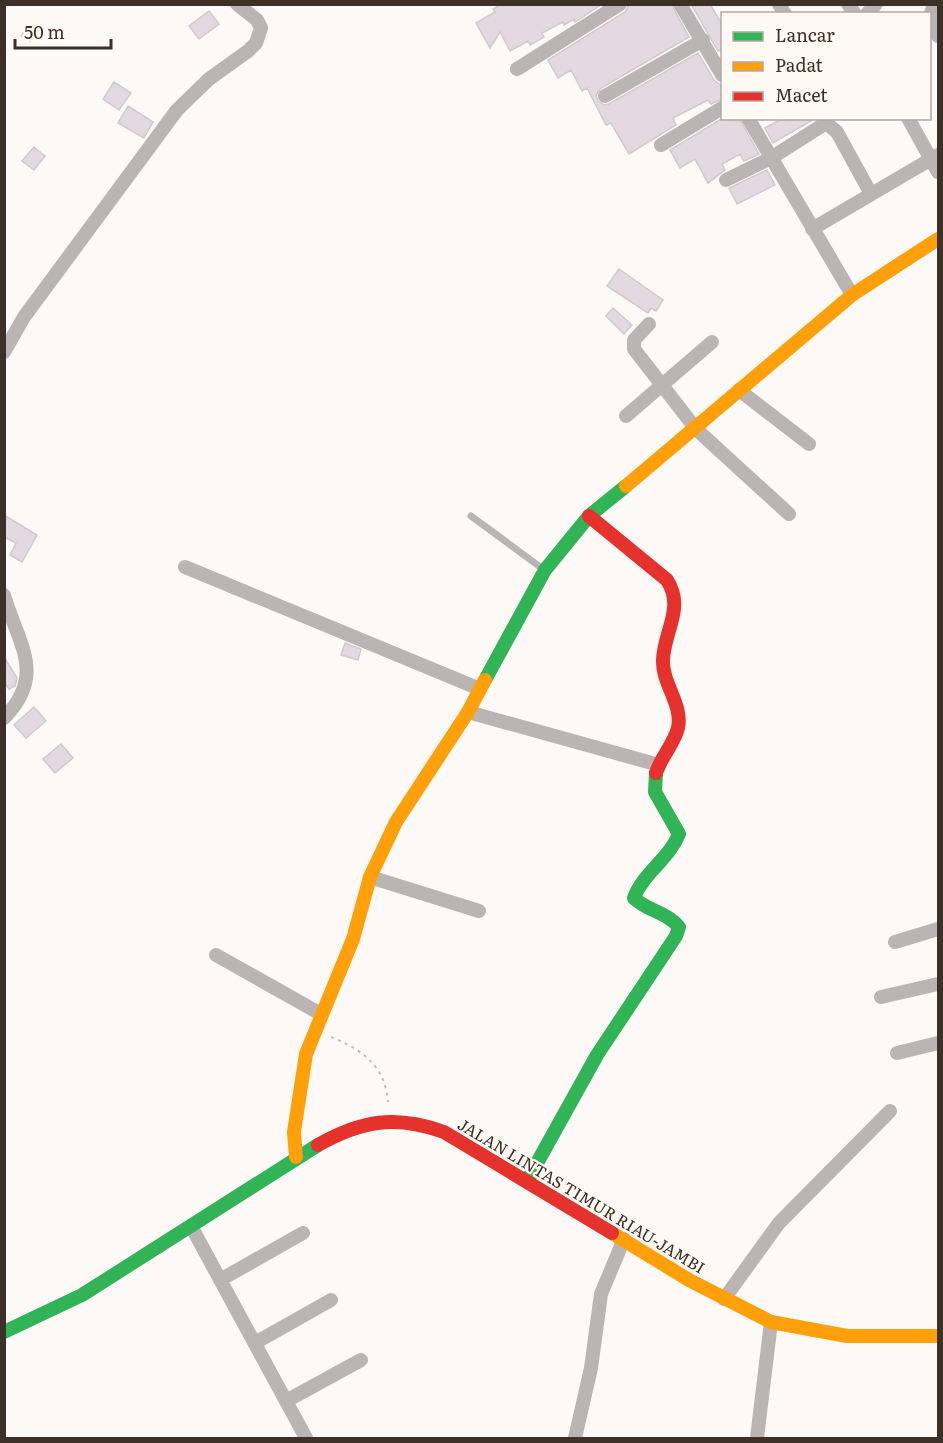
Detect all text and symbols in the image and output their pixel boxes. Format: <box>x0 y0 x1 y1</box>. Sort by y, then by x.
scale bar <box>15 12 111 50</box>
legend <box>721 12 931 120</box>
text: 50 m <box>24 18 65 45</box>
text: Lancar <box>775 21 835 48</box>
text: Padat <box>775 51 824 78</box>
text: Macet <box>775 81 828 108</box>
street label: JALAN LINTAS TIMUR RIAU-JAMBI <box>454 1111 710 1279</box>

